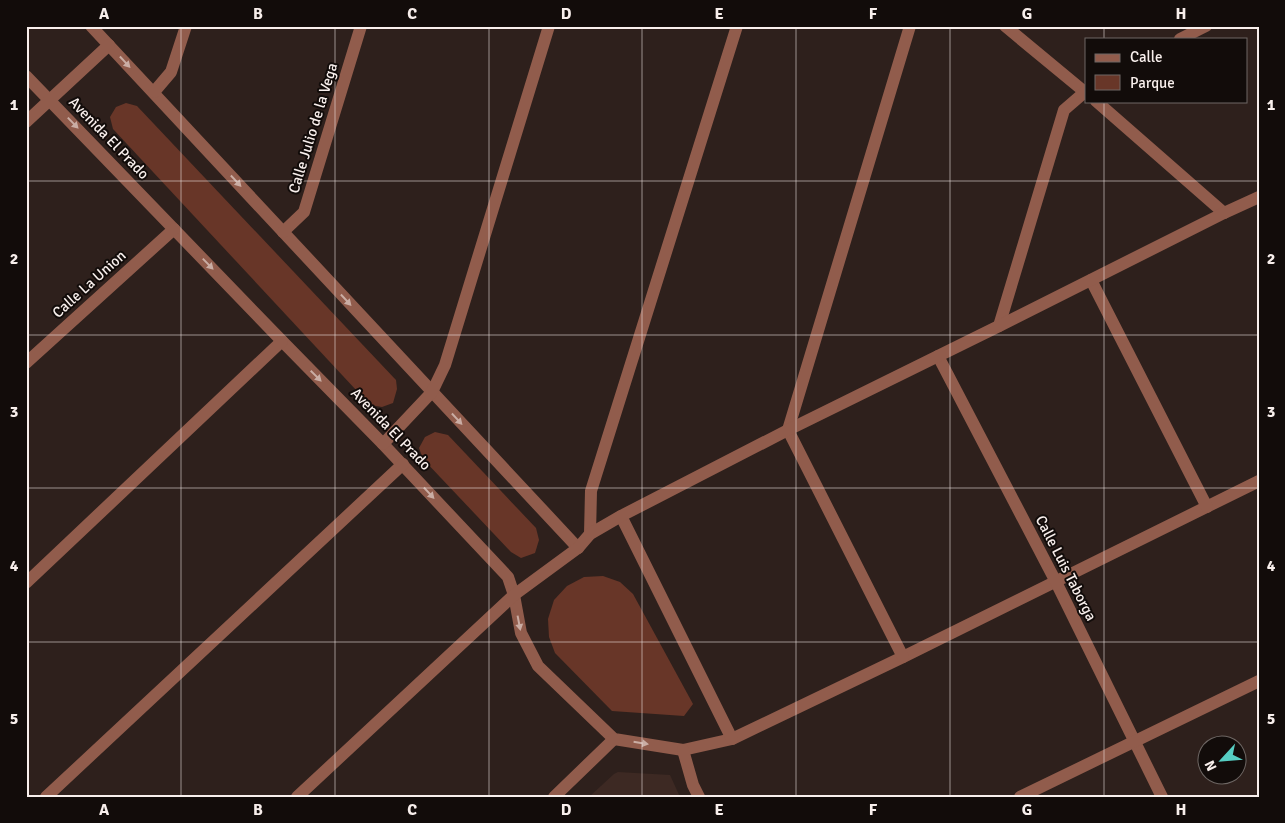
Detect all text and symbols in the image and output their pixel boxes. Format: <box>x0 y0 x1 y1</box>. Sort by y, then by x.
text: A <box>99 4 110 24</box>
text: B <box>253 4 263 24</box>
text: C <box>407 4 417 24</box>
text: D <box>561 4 572 24</box>
text: E <box>714 4 724 24</box>
text: F <box>869 4 878 24</box>
text: G <box>1022 4 1032 24</box>
text: H <box>1176 4 1186 24</box>
legend <box>1085 38 1248 102</box>
text: Calle <box>1130 48 1163 66</box>
one-way arrow <box>119 55 131 67</box>
street label: Calle Julio de la Vega <box>285 61 341 195</box>
text: Parque <box>1130 74 1175 92</box>
street label: Avenida El Prado <box>65 93 153 183</box>
text: 1 <box>10 95 19 115</box>
text: 1 <box>1267 95 1276 115</box>
one-way arrow <box>67 117 79 129</box>
one-way arrow <box>230 174 242 186</box>
street label: Calle La Union <box>49 246 129 322</box>
text: 2 <box>10 249 18 269</box>
text: 2 <box>1267 249 1275 269</box>
one-way arrow <box>202 257 214 269</box>
one-way arrow <box>340 293 352 305</box>
one-way arrow <box>310 369 322 381</box>
street label: Avenida El Prado <box>347 384 435 474</box>
text: 3 <box>10 402 18 422</box>
text: 3 <box>1267 402 1275 422</box>
one-way arrow <box>451 412 463 424</box>
one-way arrow <box>423 486 435 498</box>
street label: Calle Luis Taborga <box>1032 512 1100 624</box>
text: 4 <box>10 556 19 576</box>
text: 4 <box>1267 556 1276 576</box>
one-way arrow <box>515 615 523 630</box>
text: 5 <box>10 709 18 729</box>
text: 5 <box>1267 709 1275 729</box>
north arrow <box>1198 736 1248 786</box>
one-way arrow <box>633 740 649 748</box>
text: N <box>1201 757 1221 774</box>
text: A <box>99 800 110 820</box>
text: B <box>253 800 263 820</box>
text: C <box>407 800 417 820</box>
text: D <box>561 800 572 820</box>
text: E <box>714 800 724 820</box>
text: F <box>869 800 878 820</box>
text: G <box>1022 800 1032 820</box>
text: H <box>1176 800 1186 820</box>

